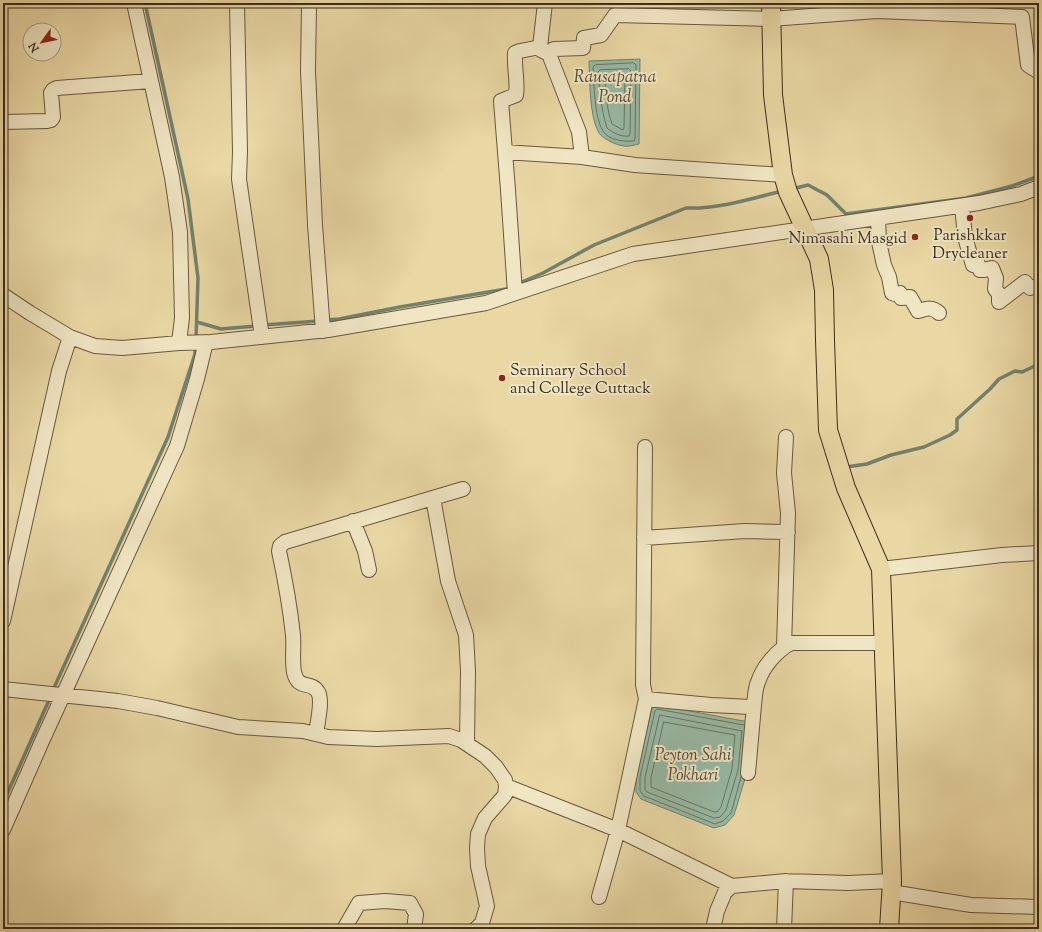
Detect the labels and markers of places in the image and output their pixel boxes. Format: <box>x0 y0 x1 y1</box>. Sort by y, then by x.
marker: Parishkkar Drycleaner <box>965 213 975 223</box>
place label: Parishkkar Drycleaner <box>932 225 1008 266</box>
place label: Nimasahi Masgid <box>788 228 907 251</box>
marker: Nimasahi Masgid <box>910 232 920 242</box>
place label: Seminary School and College Cuttack <box>510 360 651 401</box>
marker: Seminary School and College Cuttack <box>497 373 507 383</box>

